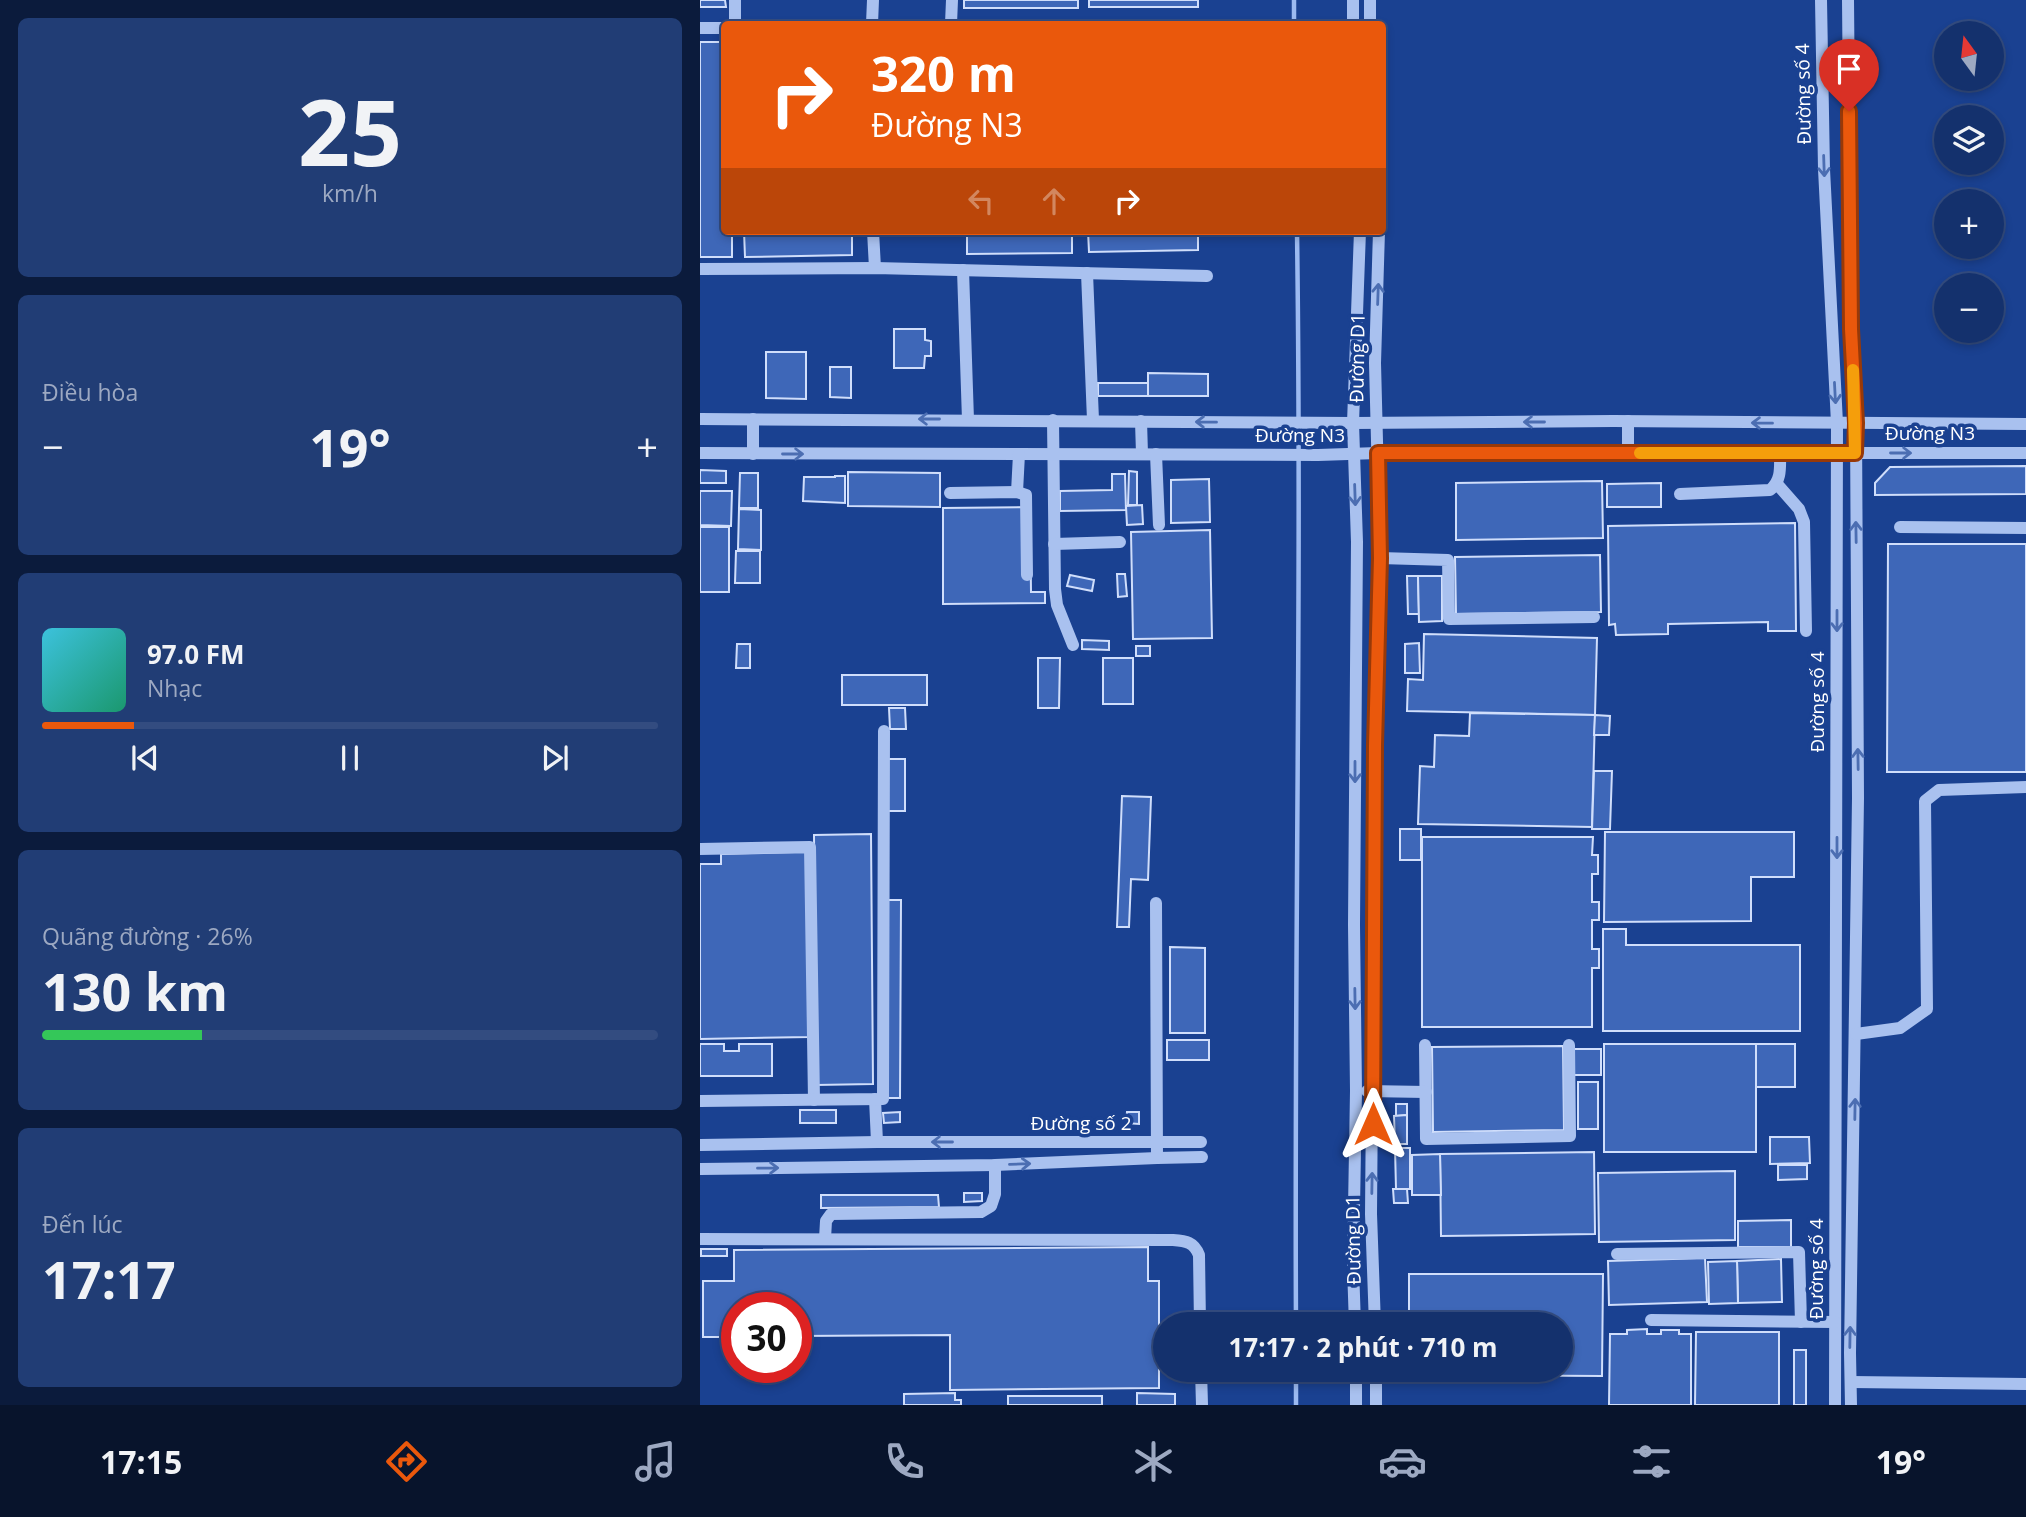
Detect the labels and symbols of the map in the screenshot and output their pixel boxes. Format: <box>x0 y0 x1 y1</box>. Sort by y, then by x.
north arrow <box>1934 21 2004 91</box>
pin <box>1819 39 1879 111</box>
street label: Đường số 4 <box>1789 43 1817 145</box>
one-way arrow <box>1817 154 1830 177</box>
one-way arrow <box>1371 283 1384 306</box>
street label: Đường D1 <box>1343 313 1371 403</box>
one-way arrow <box>1829 382 1842 405</box>
one-way arrow <box>918 413 941 426</box>
one-way arrow <box>1194 415 1217 429</box>
one-way arrow <box>1523 415 1546 429</box>
one-way arrow <box>1751 416 1774 430</box>
street label: Đường N3 <box>1885 420 1975 446</box>
street label: Đường N3 <box>1255 422 1345 448</box>
one-way arrow <box>1889 446 1912 460</box>
one-way arrow <box>781 447 804 461</box>
one-way arrow <box>1349 483 1362 506</box>
one-way arrow <box>1849 521 1863 544</box>
one-way arrow <box>1830 609 1844 632</box>
street label: Đường số 4 <box>1804 651 1830 753</box>
one-way arrow <box>1851 748 1865 771</box>
one-way arrow <box>1348 760 1362 783</box>
one-way arrow <box>1830 837 1844 860</box>
one-way arrow <box>1348 987 1362 1010</box>
position arrow <box>1336 1087 1410 1161</box>
one-way arrow <box>1848 1098 1861 1121</box>
street label: Đường số 2 <box>1030 1110 1132 1136</box>
one-way arrow <box>931 1135 954 1149</box>
one-way arrow <box>1008 1157 1031 1170</box>
one-way arrow <box>756 1161 779 1175</box>
one-way arrow <box>1365 1172 1378 1195</box>
street label: Đường D1 <box>1339 1195 1367 1285</box>
street label: Đường số 4 <box>1803 1218 1829 1320</box>
speed limit sign: 30 <box>721 1292 812 1383</box>
one-way arrow <box>1844 1326 1857 1349</box>

